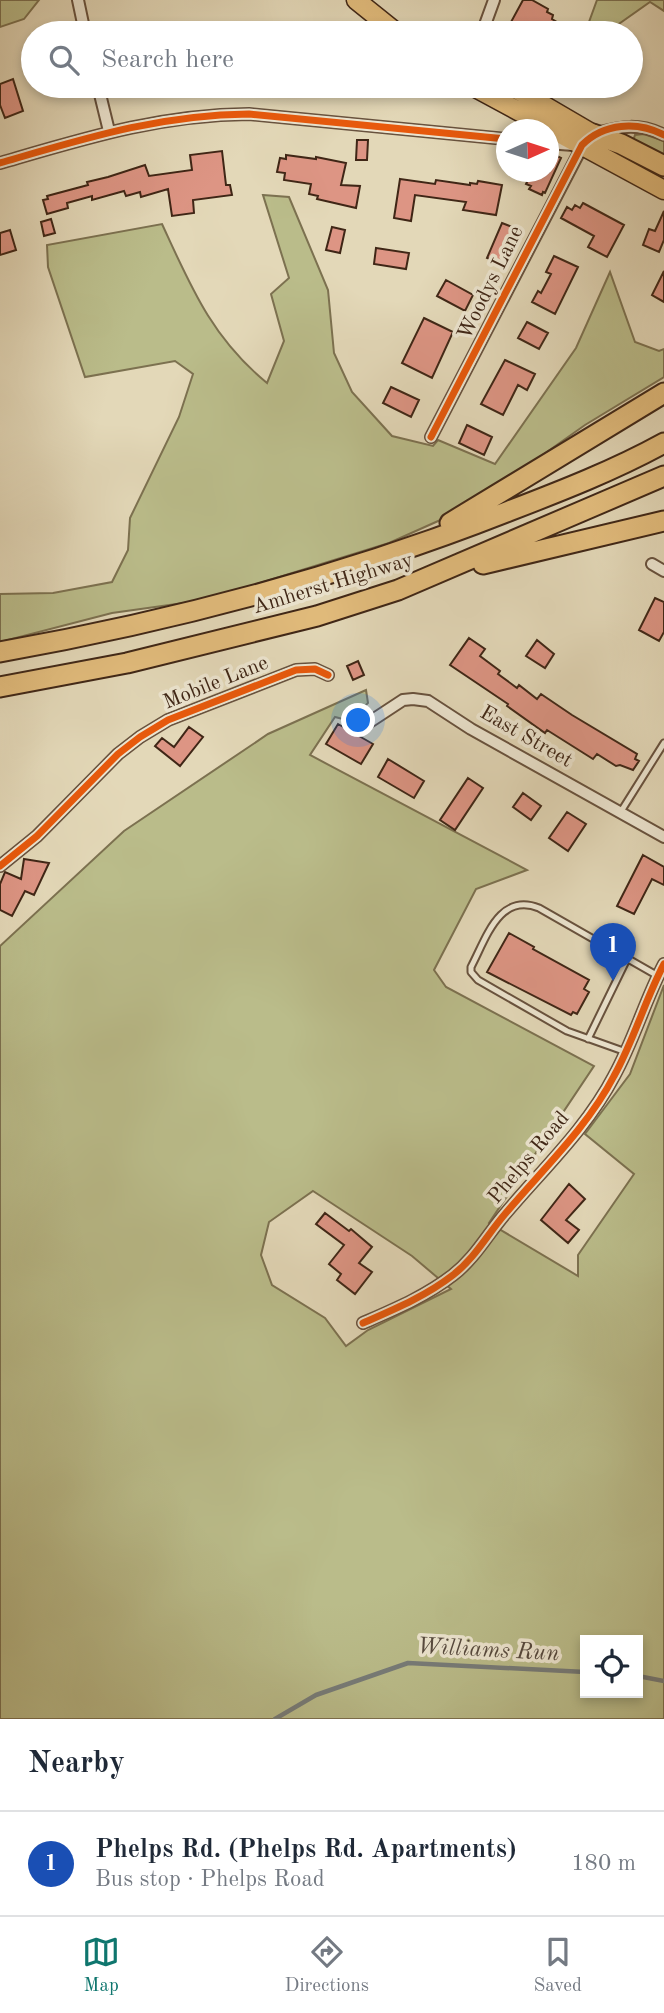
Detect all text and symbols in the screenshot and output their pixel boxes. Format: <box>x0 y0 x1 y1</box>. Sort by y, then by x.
search box <box>21 21 643 98</box>
icon: search <box>45 41 83 79</box>
text: Search here <box>101 47 234 73</box>
north arrow <box>496 119 559 182</box>
street label: Woodys Lane <box>454 223 528 343</box>
street label: Amherst Highway <box>250 550 416 618</box>
street label: Mobile Lane <box>161 652 271 714</box>
street label: East Street <box>476 702 576 772</box>
your location <box>341 703 375 737</box>
pin: 1 <box>590 923 636 981</box>
street label: Phelps Road <box>484 1108 574 1208</box>
water label: Williams Run <box>416 1635 560 1665</box>
map controls <box>580 1635 643 1698</box>
button: locate <box>580 1635 643 1698</box>
text: Nearby <box>28 1749 125 1779</box>
text: Phelps Rd. (Phelps Rd. Apartments) <box>95 1837 517 1863</box>
text: 1 <box>44 1852 58 1875</box>
text: 180 m <box>571 1852 636 1875</box>
text: Bus stop · Phelps Road <box>95 1868 325 1891</box>
tab: Map <box>82 1933 120 1998</box>
tab: Directions <box>285 1933 369 1998</box>
tab: Saved <box>533 1933 582 1998</box>

